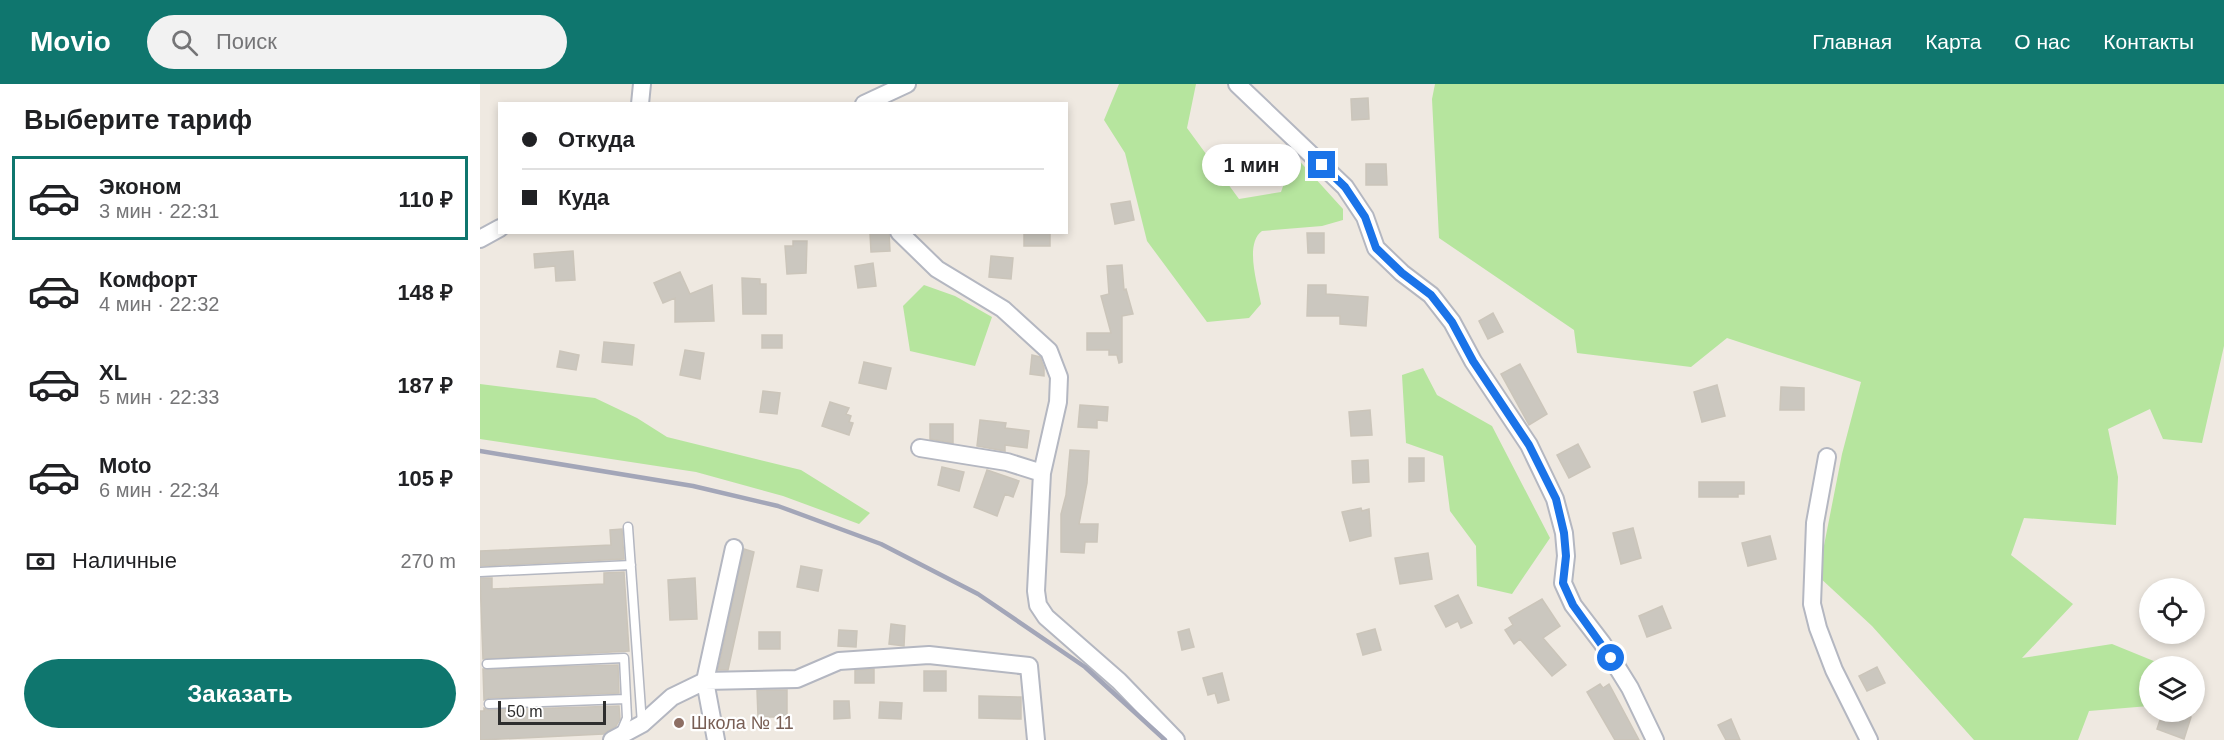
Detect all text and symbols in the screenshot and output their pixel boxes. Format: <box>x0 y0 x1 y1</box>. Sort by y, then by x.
search box <box>147 15 567 69</box>
text: Movio <box>30 26 111 57</box>
icon: search <box>168 26 201 59</box>
text: Поиск <box>216 29 277 54</box>
text: Главная <box>1812 30 1892 53</box>
text: Карта <box>1925 30 1981 53</box>
text: О нас <box>2014 30 2070 53</box>
text: Контакты <box>2103 30 2194 53</box>
text: Выберите тариф <box>24 105 252 135</box>
text: Откуда <box>558 127 635 152</box>
callout: 1 мин <box>1202 144 1301 186</box>
route end <box>1308 151 1335 178</box>
text: 1 мин <box>1224 154 1279 176</box>
icon: car <box>27 171 81 225</box>
text: Эконом <box>99 174 182 199</box>
text: Куда <box>558 185 609 210</box>
text: 110 ₽ <box>399 187 453 212</box>
text: 3 мин · 22:31 <box>99 200 219 222</box>
icon: car <box>27 264 81 318</box>
text: Комфорт <box>99 267 198 292</box>
text: 148 ₽ <box>397 280 453 305</box>
text: 4 мин · 22:32 <box>99 293 219 315</box>
icon: car <box>27 357 81 411</box>
text: XL <box>99 360 127 385</box>
text: 187 ₽ <box>397 373 453 398</box>
text: 5 мин · 22:33 <box>99 386 219 408</box>
icon: car <box>27 450 81 504</box>
text: Moto <box>99 453 152 478</box>
text: 105 ₽ <box>397 466 453 491</box>
text: 6 мин · 22:34 <box>99 479 219 501</box>
icon: cash <box>24 545 57 578</box>
text: Наличные <box>72 548 177 573</box>
text: 270 m <box>400 550 456 572</box>
map controls <box>2139 578 2205 722</box>
button: locate <box>2139 578 2205 644</box>
route start <box>1597 644 1624 671</box>
button: layers <box>2139 656 2205 722</box>
button: Заказать <box>24 659 456 728</box>
scale bar <box>498 698 606 726</box>
text: 50 m <box>507 703 543 720</box>
place label: Школа № 11 <box>691 713 794 733</box>
marker: Школа № 11 <box>672 716 686 730</box>

